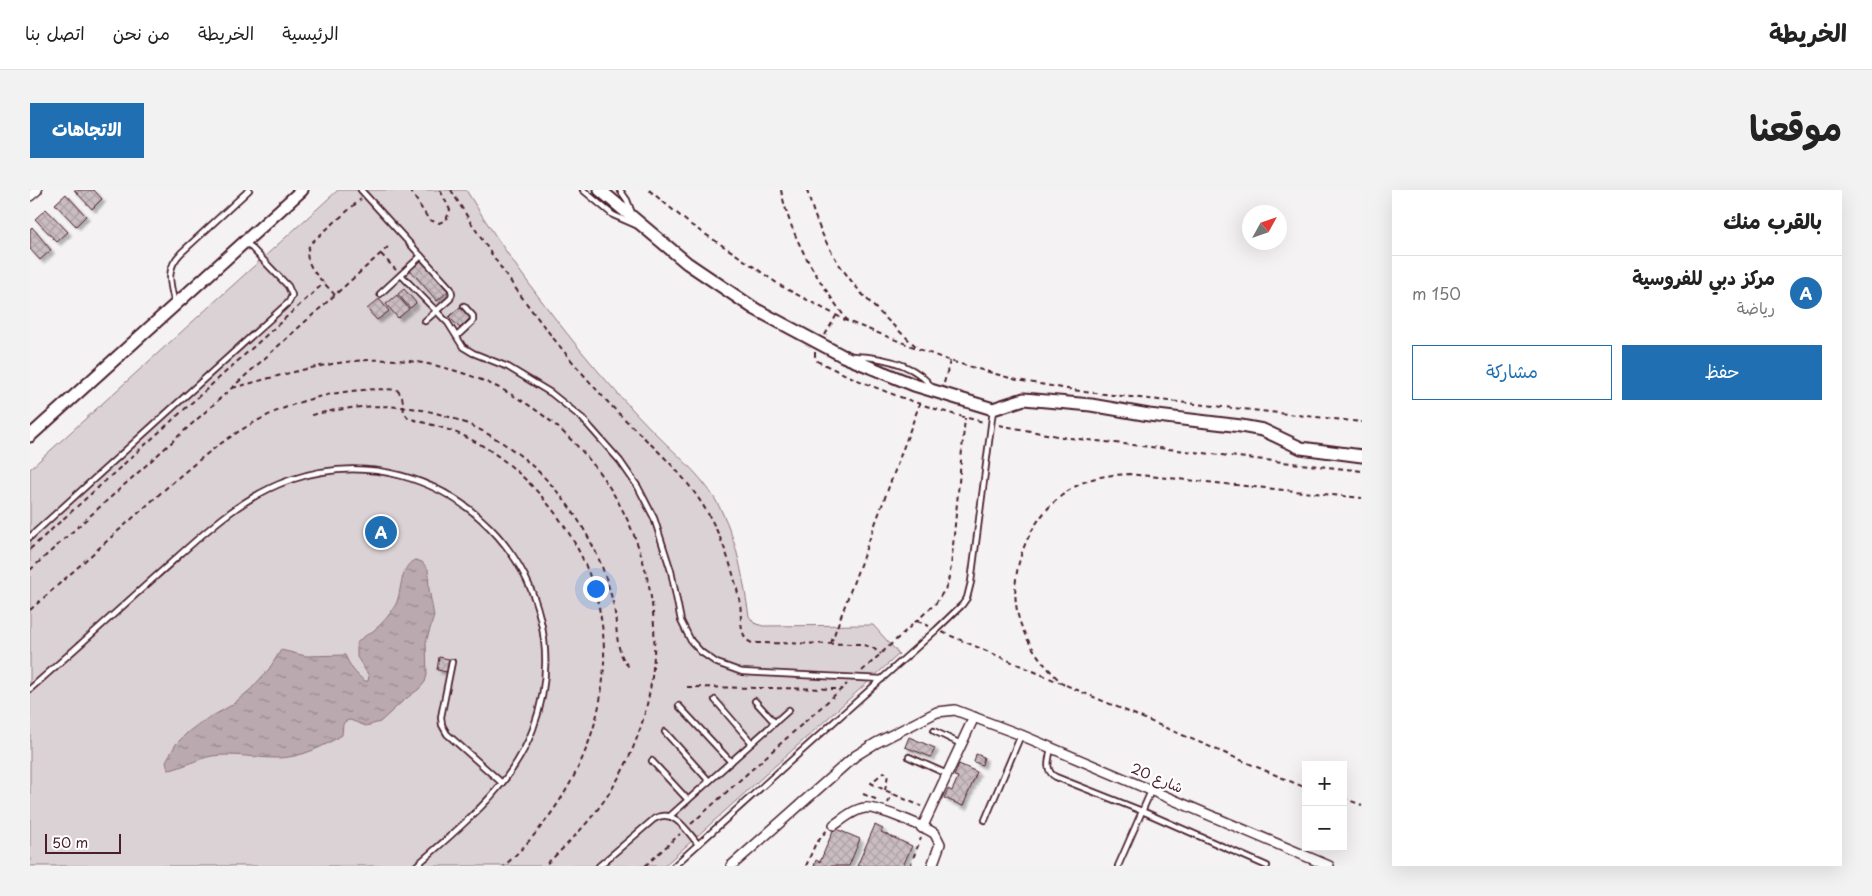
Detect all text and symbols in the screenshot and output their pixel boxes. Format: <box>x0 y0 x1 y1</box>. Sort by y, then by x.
text: الخريطة <box>1769 14 1847 50</box>
text: اتصل بنا <box>25 19 85 46</box>
text: من نحن <box>113 19 170 46</box>
text: الخريطة <box>198 19 254 46</box>
text: الرئيسية <box>282 19 339 46</box>
text: موقعنا <box>1749 100 1842 153</box>
button: الاتجاهات <box>30 103 144 158</box>
text: بالقرب منك <box>1723 204 1822 236</box>
north arrow <box>1242 205 1287 250</box>
text: مركز دبي للفروسية <box>1632 263 1775 291</box>
text: 150 m <box>1412 281 1461 305</box>
text: A <box>1800 281 1812 305</box>
text: رياضة <box>1737 295 1775 319</box>
button: مشاركة <box>1412 345 1612 400</box>
button: حفظ <box>1622 345 1822 400</box>
pin: A <box>365 513 397 551</box>
your location <box>583 576 609 602</box>
street label: شارع 20 <box>1128 757 1187 798</box>
map controls <box>1302 761 1347 851</box>
button: + <box>1302 761 1347 806</box>
button: − <box>1302 806 1347 851</box>
scale bar <box>45 831 121 854</box>
text: 50 m <box>52 832 88 853</box>

